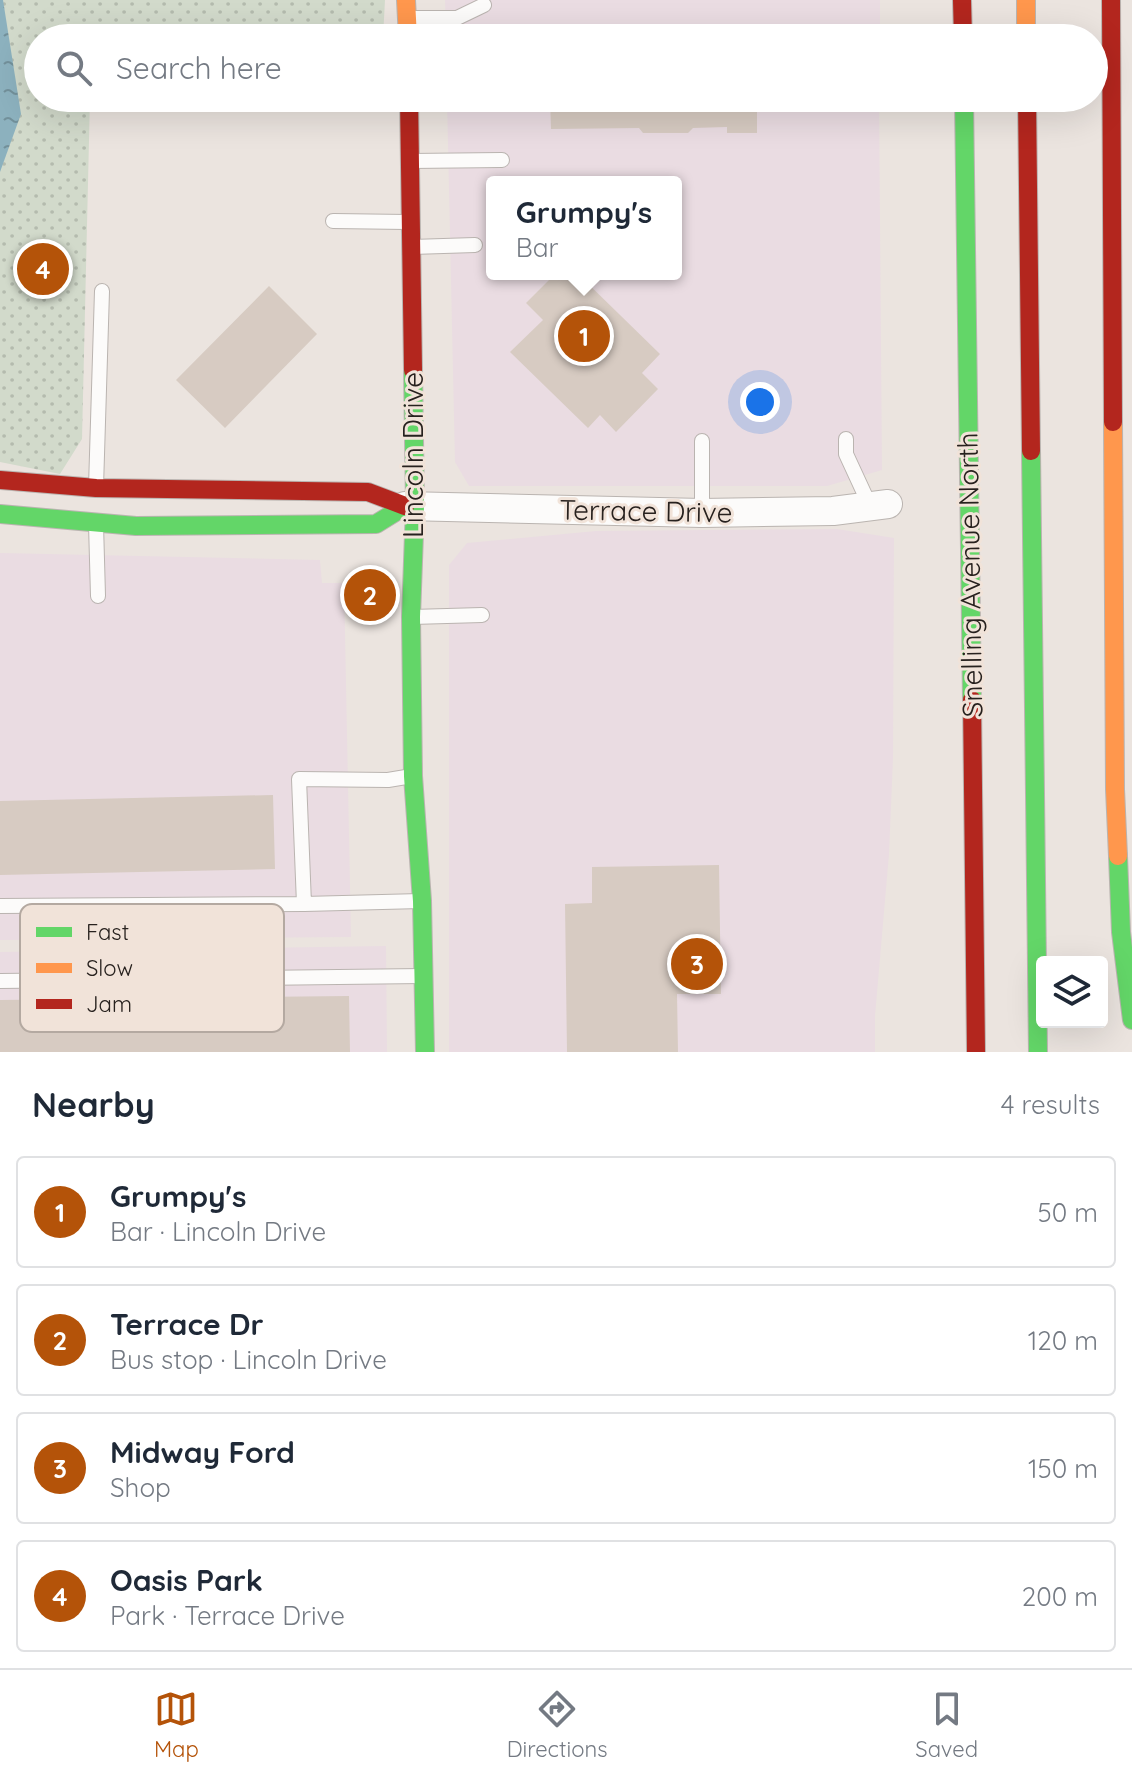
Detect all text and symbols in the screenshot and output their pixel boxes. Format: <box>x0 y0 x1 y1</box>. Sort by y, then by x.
search box <box>24 24 1108 112</box>
icon: search <box>52 46 96 90</box>
text: Search here <box>116 49 282 87</box>
popup <box>486 176 682 280</box>
text: Grumpy's <box>516 193 652 231</box>
text: Bar <box>516 231 558 264</box>
pin: 4 <box>17 239 69 299</box>
pin: 1 <box>558 306 610 366</box>
street label: Lincoln Drive <box>395 372 430 538</box>
your location <box>740 382 780 422</box>
street label: Snelling Avenue North <box>950 432 989 718</box>
street label: Terrace Drive <box>559 491 733 530</box>
pin: 2 <box>344 565 396 625</box>
legend <box>20 904 284 1032</box>
text: Fast <box>86 918 129 946</box>
pin: 3 <box>671 934 723 994</box>
text: Slow <box>86 954 133 982</box>
map controls <box>1036 956 1108 1028</box>
button: layers <box>1036 956 1108 1028</box>
text: Jam <box>86 990 132 1018</box>
text: Nearby <box>32 1083 155 1126</box>
text: 4 results <box>1001 1088 1100 1121</box>
text: Grumpy's <box>110 1177 246 1215</box>
text: 1 <box>55 1196 65 1229</box>
text: 50 m <box>1038 1196 1098 1229</box>
text: Bar · Lincoln Drive <box>110 1215 326 1248</box>
text: Terrace Dr <box>110 1305 264 1343</box>
text: 2 <box>53 1324 67 1357</box>
text: 120 m <box>1028 1324 1098 1357</box>
text: Bus stop · Lincoln Drive <box>110 1343 387 1376</box>
text: Midway Ford <box>110 1433 295 1471</box>
text: 3 <box>53 1452 67 1485</box>
text: 150 m <box>1028 1452 1098 1485</box>
text: Shop <box>110 1471 171 1504</box>
text: Oasis Park <box>110 1561 263 1599</box>
text: 4 <box>52 1580 68 1613</box>
text: 200 m <box>1022 1580 1098 1613</box>
text: Park · Terrace Drive <box>110 1599 345 1632</box>
tab: Map <box>154 1687 199 1763</box>
tab: Directions <box>507 1687 607 1763</box>
tab: Saved <box>915 1687 978 1763</box>

